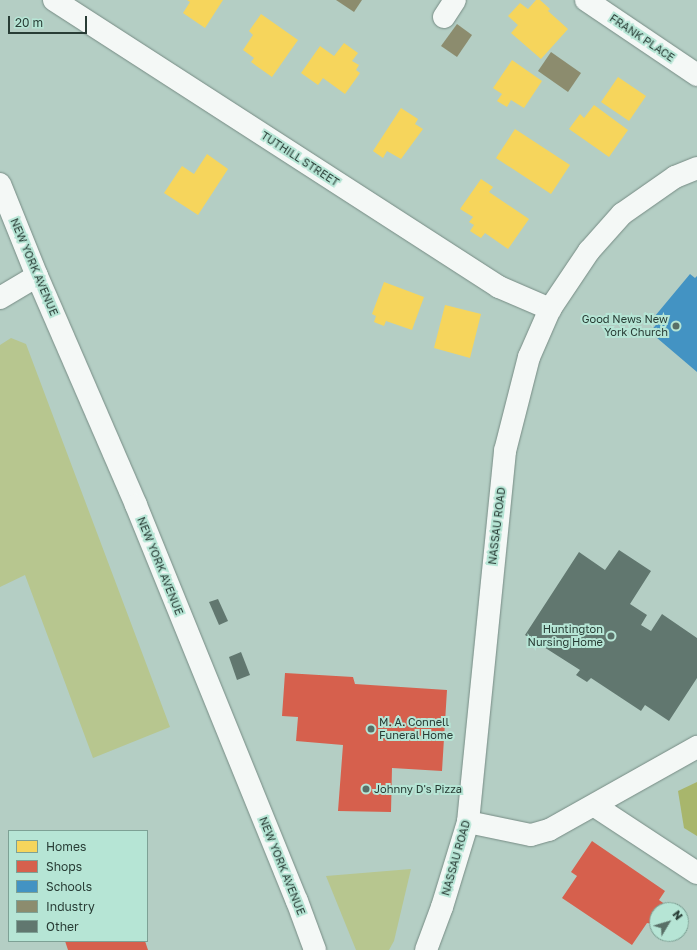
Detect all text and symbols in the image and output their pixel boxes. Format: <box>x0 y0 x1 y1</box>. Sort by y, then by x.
scale bar <box>10 8 89 34</box>
street label: FRANK PLACE <box>607 11 677 65</box>
text: 20 m <box>15 15 43 30</box>
street label: TUTHILL STREET <box>259 129 341 189</box>
street label: NEW YORK AVENUE <box>7 216 61 318</box>
place label: Good News New York Church <box>582 313 668 339</box>
marker: Good News New York Church <box>671 321 681 331</box>
street label: NASSAU ROAD <box>486 487 508 565</box>
street label: NEW YORK AVENUE <box>134 515 186 617</box>
place label: Huntington Nursing Home <box>528 623 603 649</box>
marker: Huntington Nursing Home <box>606 631 616 641</box>
place label: M. A. Connell Funeral Home <box>379 716 453 742</box>
marker: M. A. Connell Funeral Home <box>366 724 376 734</box>
place label: Johnny D's Pizza <box>374 782 462 796</box>
marker: Johnny D's Pizza <box>361 784 371 794</box>
street label: NEW YORK AVENUE <box>256 815 308 917</box>
street label: NASSAU ROAD <box>439 819 473 897</box>
legend <box>8 830 148 942</box>
text: Homes <box>46 839 86 854</box>
text: Shops <box>46 859 82 874</box>
text: Schools <box>46 879 92 894</box>
text: Industry <box>46 899 95 914</box>
north arrow <box>649 902 689 942</box>
text: N <box>670 908 686 922</box>
text: Other <box>46 919 79 934</box>

